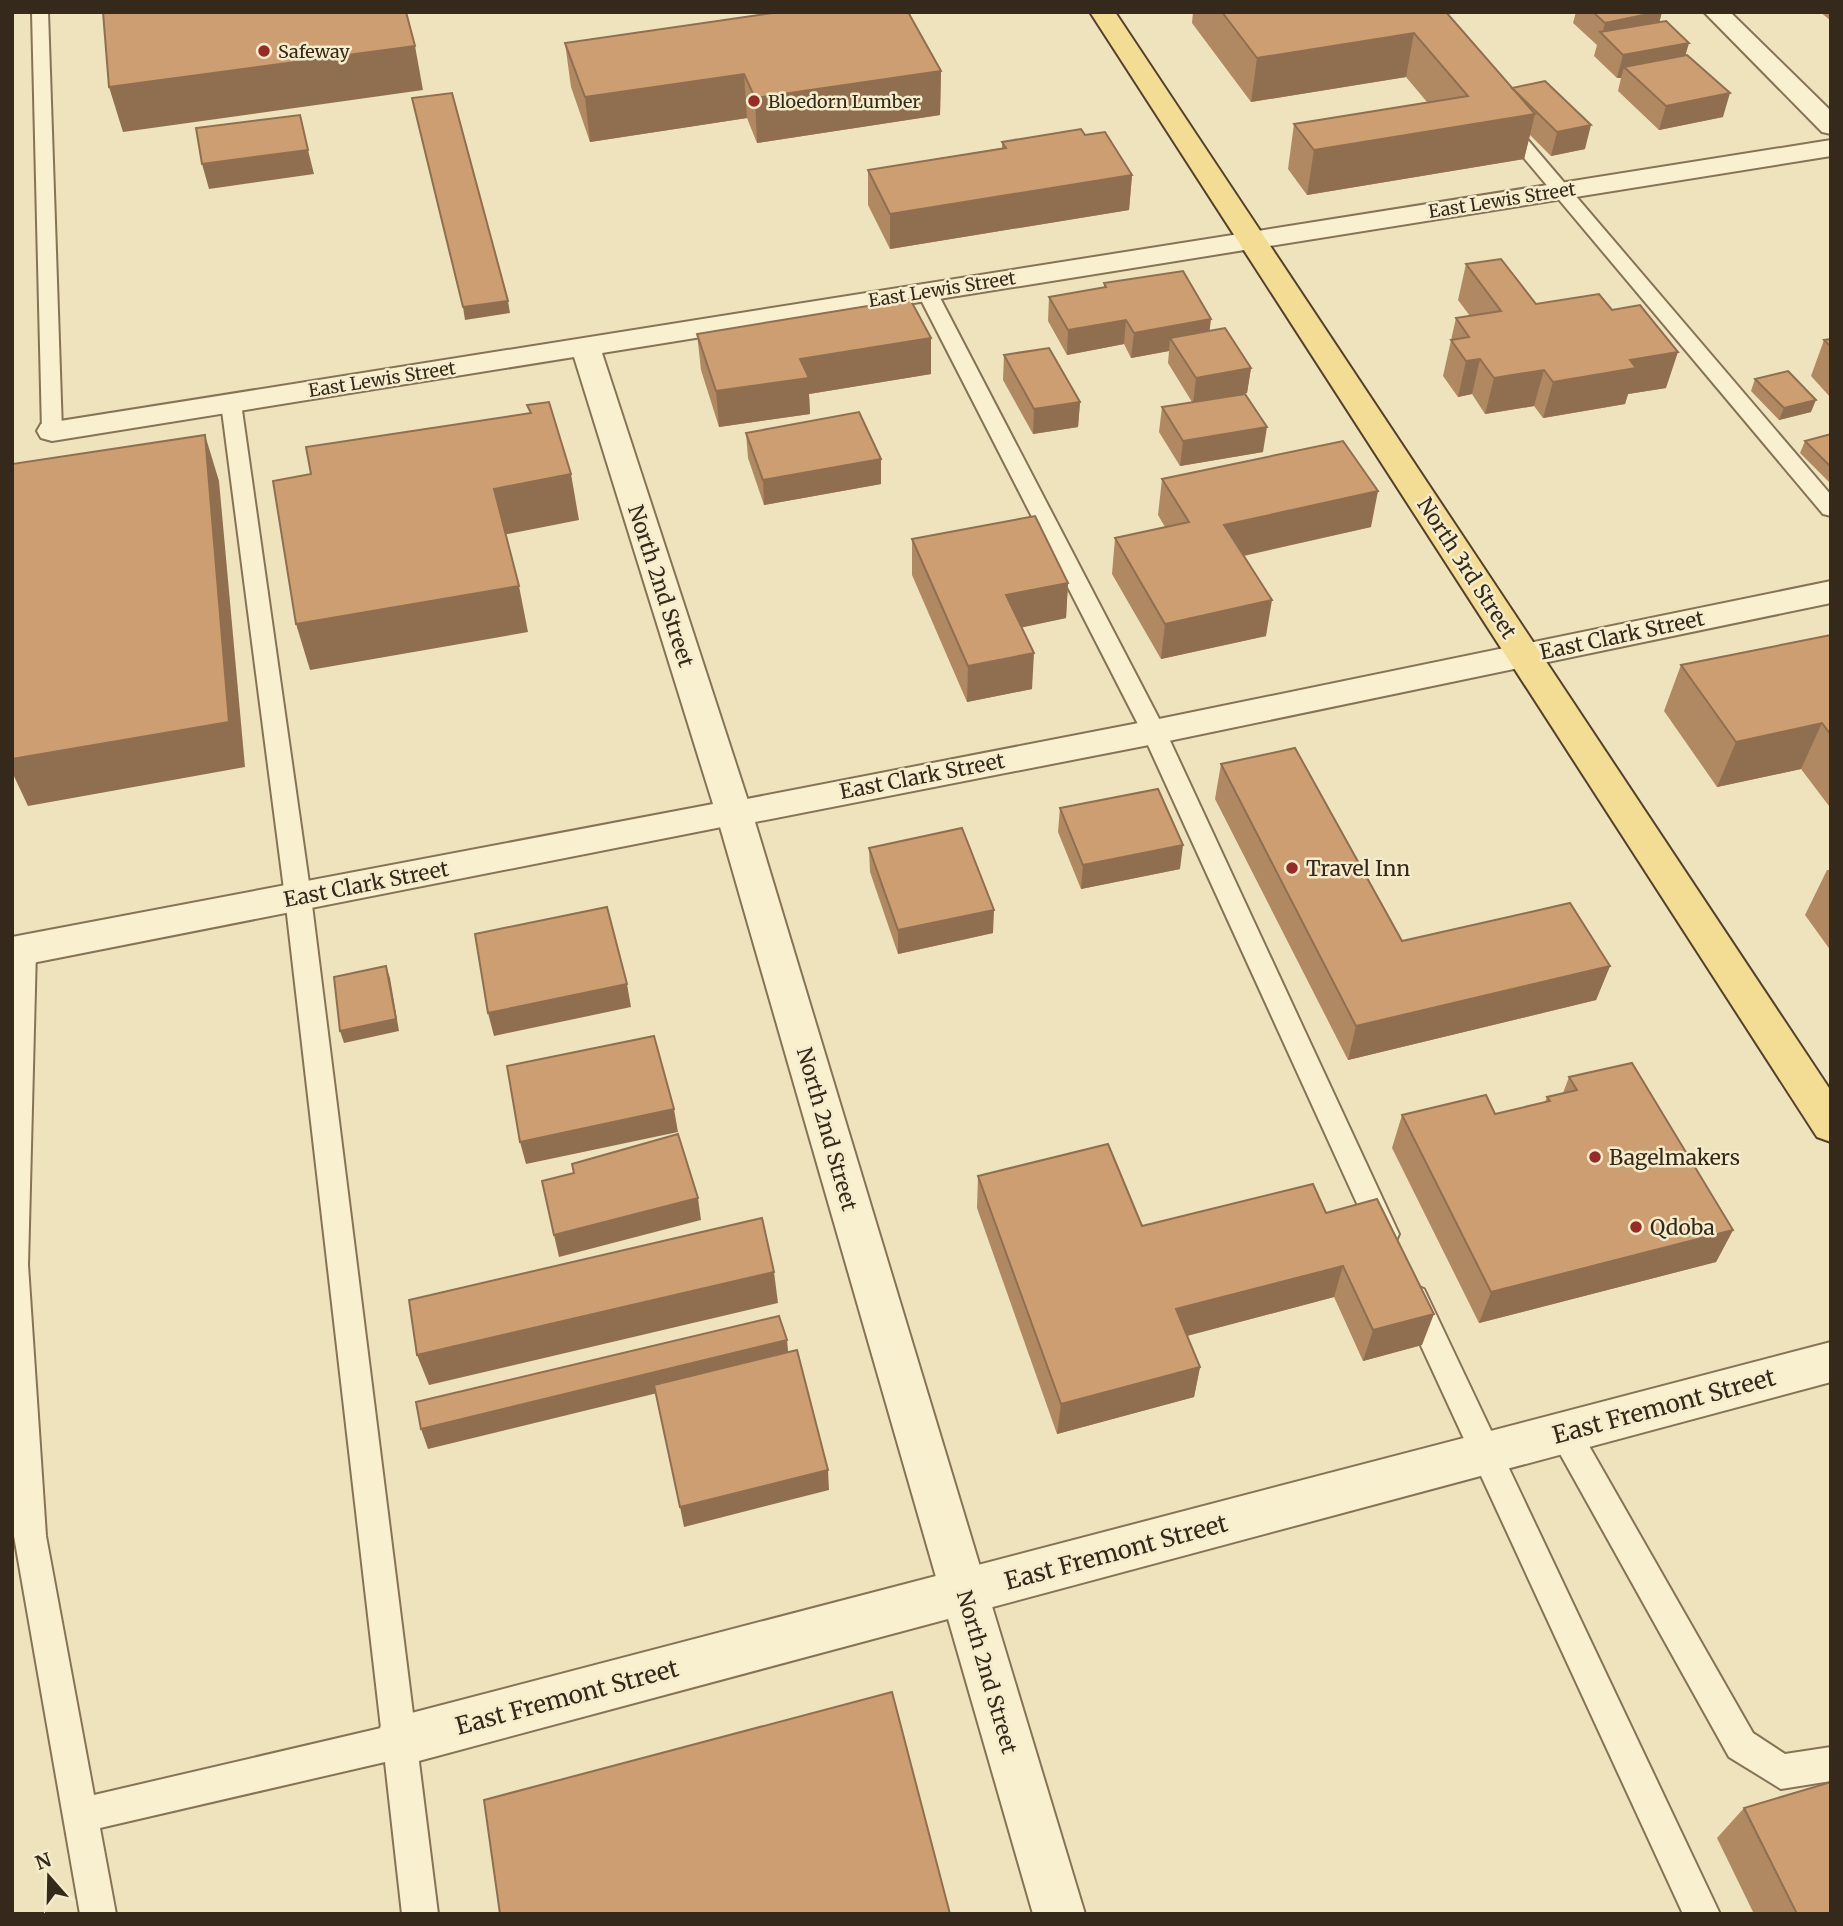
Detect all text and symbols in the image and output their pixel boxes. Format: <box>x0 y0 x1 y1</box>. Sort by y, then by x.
place label: Safeway <box>278 40 350 63</box>
marker: Safeway <box>256 43 272 59</box>
place label: Bloedorn Lumber <box>768 90 920 113</box>
marker: Bloedorn Lumber <box>746 93 762 109</box>
street label: East Lewis Street <box>1427 177 1577 223</box>
street label: East Lewis Street <box>867 266 1017 312</box>
street label: East Lewis Street <box>307 356 457 402</box>
street label: North 3rd Street <box>1411 492 1523 644</box>
street label: North 2nd Street <box>622 502 700 670</box>
street label: East Clark Street <box>1537 604 1707 666</box>
street label: East Clark Street <box>837 747 1007 805</box>
street label: East Clark Street <box>281 855 451 913</box>
place label: Travel Inn <box>1306 855 1410 882</box>
marker: Travel Inn <box>1284 860 1300 876</box>
street label: North 2nd Street <box>791 1044 863 1214</box>
place label: Bagelmakers <box>1609 1144 1740 1171</box>
marker: Bagelmakers <box>1587 1149 1603 1165</box>
place label: Qdoba <box>1650 1214 1715 1241</box>
marker: Qdoba <box>1628 1219 1644 1235</box>
street label: East Fremont Street <box>1549 1361 1779 1451</box>
street label: East Fremont Street <box>1001 1507 1231 1597</box>
street label: North 2nd Street <box>951 1587 1023 1757</box>
street label: East Fremont Street <box>452 1652 682 1742</box>
north arrow <box>14 1842 84 1912</box>
text: N <box>32 1847 54 1875</box>

